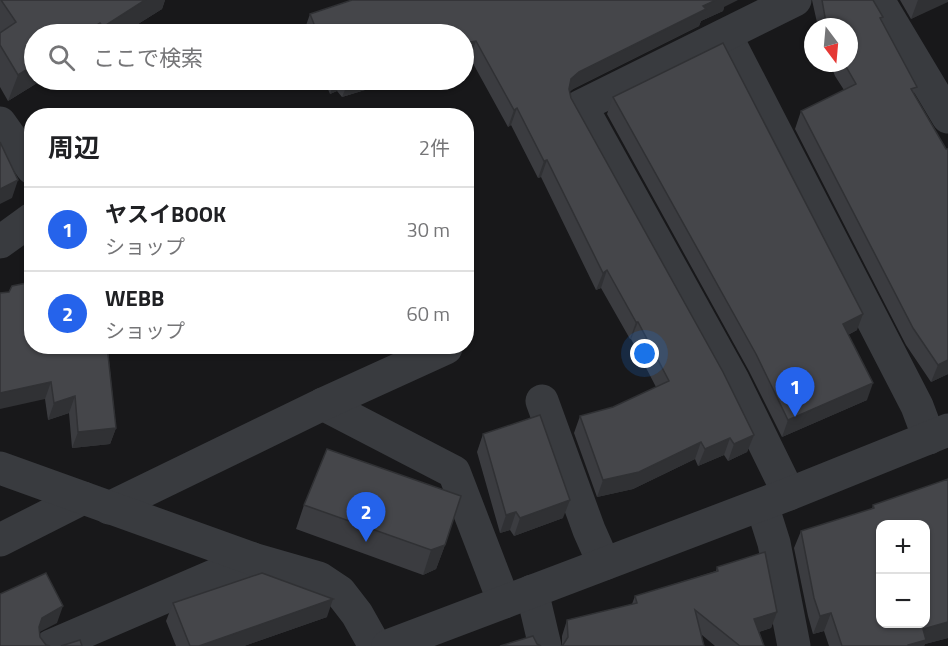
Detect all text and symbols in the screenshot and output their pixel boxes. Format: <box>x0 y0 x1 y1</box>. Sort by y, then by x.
north arrow <box>804 18 858 72</box>
search box <box>24 24 474 90</box>
icon: search <box>45 41 78 74</box>
text: ここで検索 <box>93 41 203 75</box>
text: 周辺 <box>48 128 100 167</box>
text: 2件 <box>419 132 450 163</box>
text: ヤスイBOOK <box>105 197 226 231</box>
text: 1 <box>62 214 73 245</box>
text: 30 m <box>406 214 450 245</box>
text: ショップ <box>105 231 185 262</box>
text: WEBB <box>105 281 164 315</box>
text: 2 <box>62 298 73 329</box>
text: 60 m <box>406 298 450 329</box>
text: ショップ <box>105 315 185 346</box>
your location <box>630 339 659 368</box>
pin: 1 <box>776 368 814 417</box>
pin: 2 <box>346 492 386 542</box>
map controls <box>876 520 930 628</box>
button: + <box>876 520 930 574</box>
button: − <box>876 574 930 628</box>

